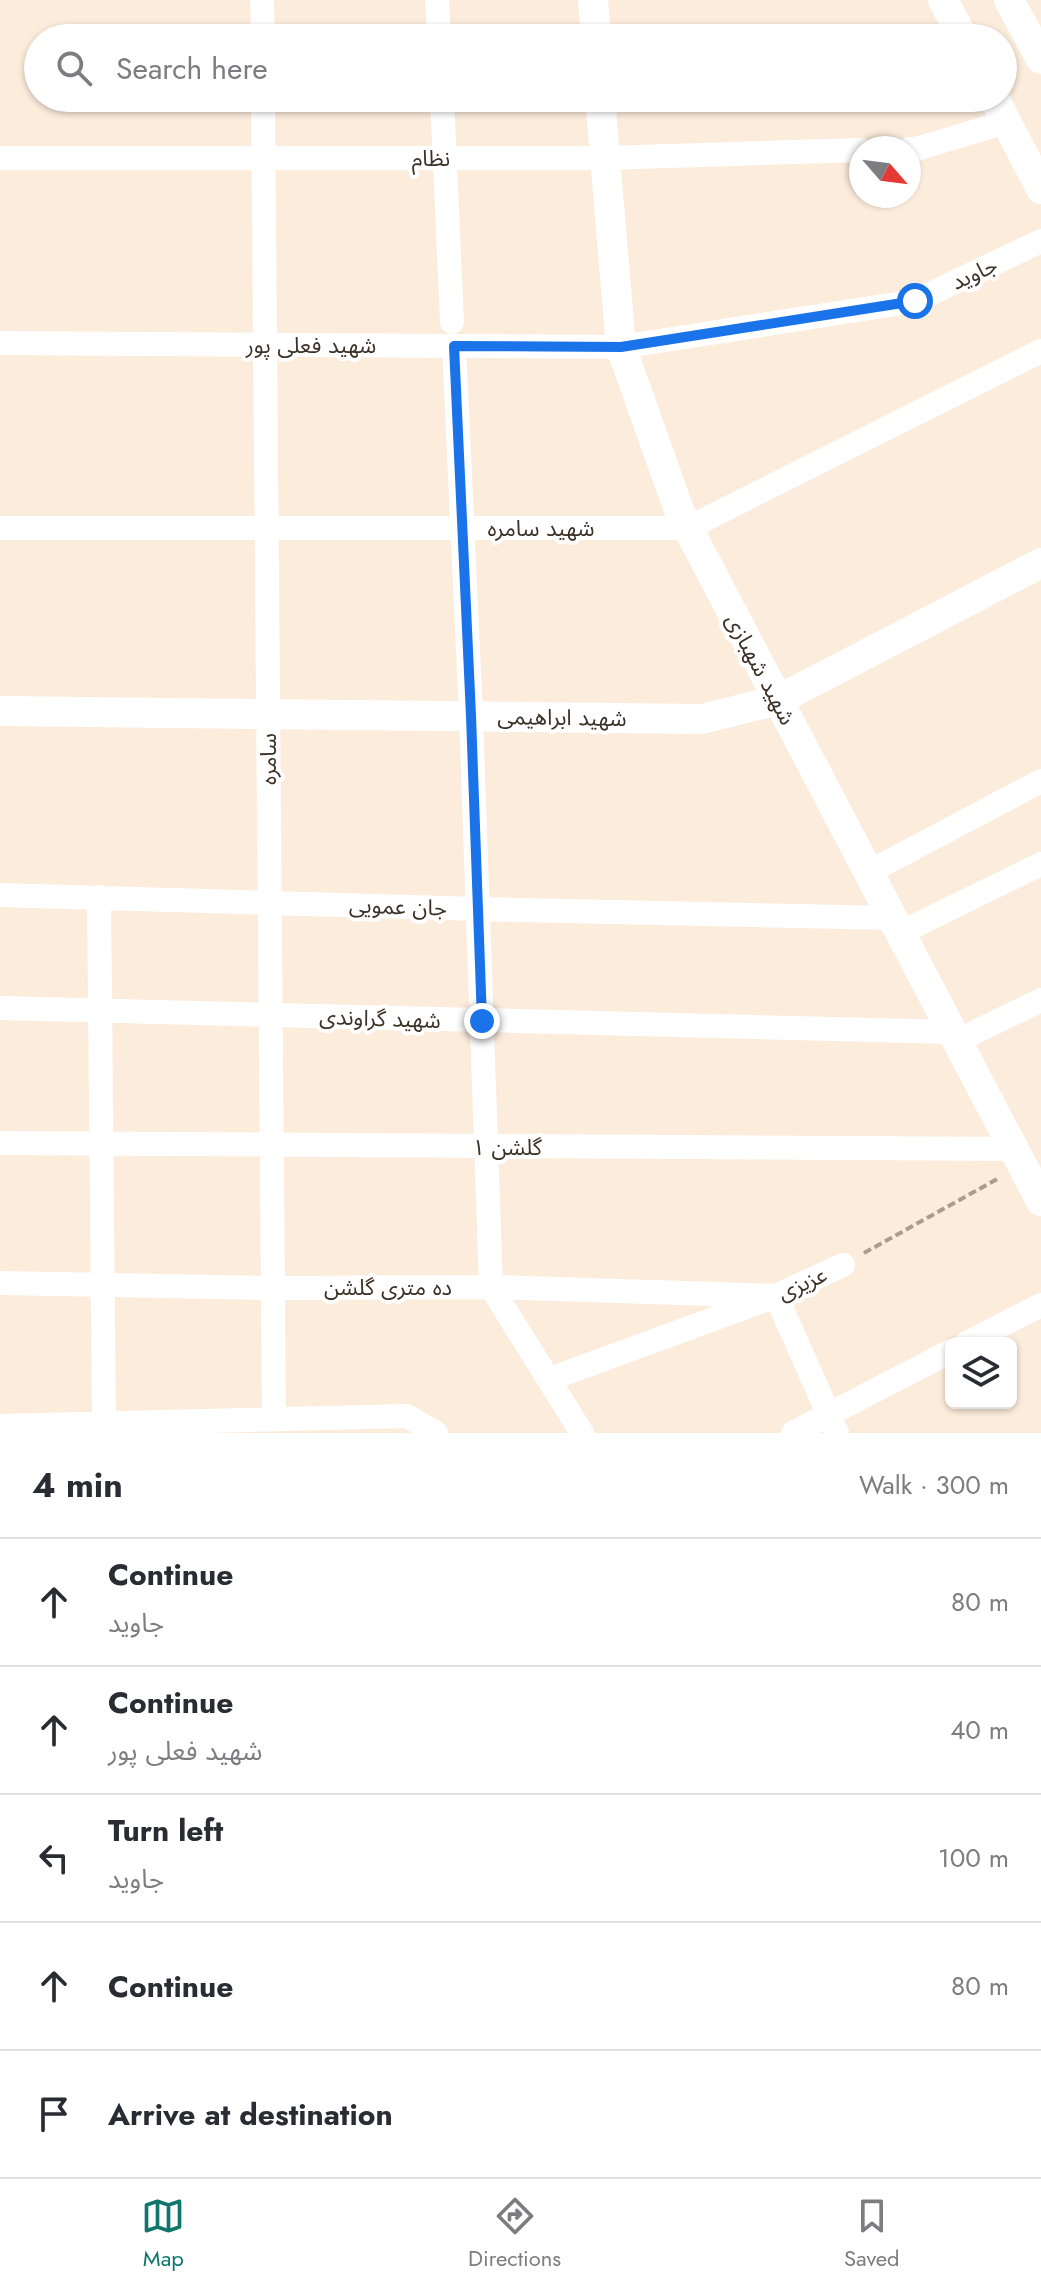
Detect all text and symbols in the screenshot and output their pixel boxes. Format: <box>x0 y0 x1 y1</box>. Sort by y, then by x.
search box <box>24 24 1017 112</box>
icon: search <box>52 46 96 90</box>
text: Search here <box>116 47 268 90</box>
north arrow <box>849 136 921 208</box>
street label: نظام <box>412 142 450 175</box>
street label: جاوید <box>946 248 1002 298</box>
route start <box>897 283 933 319</box>
street label: شهید فعلی پور <box>245 329 376 361</box>
street label: شهید سامره <box>488 512 594 544</box>
street label: شهید شهبازی <box>718 608 804 730</box>
street label: شهید ابراهیمی <box>497 700 627 734</box>
street label: سامره <box>252 733 284 785</box>
street label: جان عمویی <box>348 888 448 924</box>
street label: شهید گراوندی <box>319 1000 441 1036</box>
route end <box>464 1003 500 1039</box>
street label: گلشن ۱ <box>472 1131 543 1163</box>
street label: عزیزی <box>772 1258 832 1308</box>
street label: ده متری گلشن <box>324 1271 452 1303</box>
map controls <box>945 1337 1017 1409</box>
button: layers <box>945 1337 1017 1409</box>
text: 4 min <box>32 1461 123 1510</box>
text: Walk · 300 m <box>859 1466 1009 1504</box>
text: Continue <box>108 1553 234 1596</box>
icon: ahead <box>32 1580 76 1624</box>
text: 80 m <box>951 1583 1009 1621</box>
text: جاوید <box>108 1604 164 1642</box>
text: Continue <box>108 1681 234 1724</box>
icon: ahead <box>32 1708 76 1752</box>
text: 40 m <box>950 1711 1009 1749</box>
text: شهید فعلی پور <box>108 1732 262 1770</box>
text: Turn left <box>108 1809 223 1852</box>
icon: left <box>32 1836 76 1880</box>
text: 100 m <box>938 1839 1009 1877</box>
text: جاوید <box>108 1860 164 1898</box>
icon: ahead <box>32 1964 76 2008</box>
text: Continue <box>108 1965 234 2008</box>
text: 80 m <box>951 1967 1009 2005</box>
icon: arrive <box>32 2092 76 2136</box>
text: Arrive at destination <box>108 2093 393 2136</box>
tab: Map <box>141 2194 185 2274</box>
tab: Directions <box>468 2194 561 2274</box>
tab: Saved <box>844 2194 900 2274</box>

